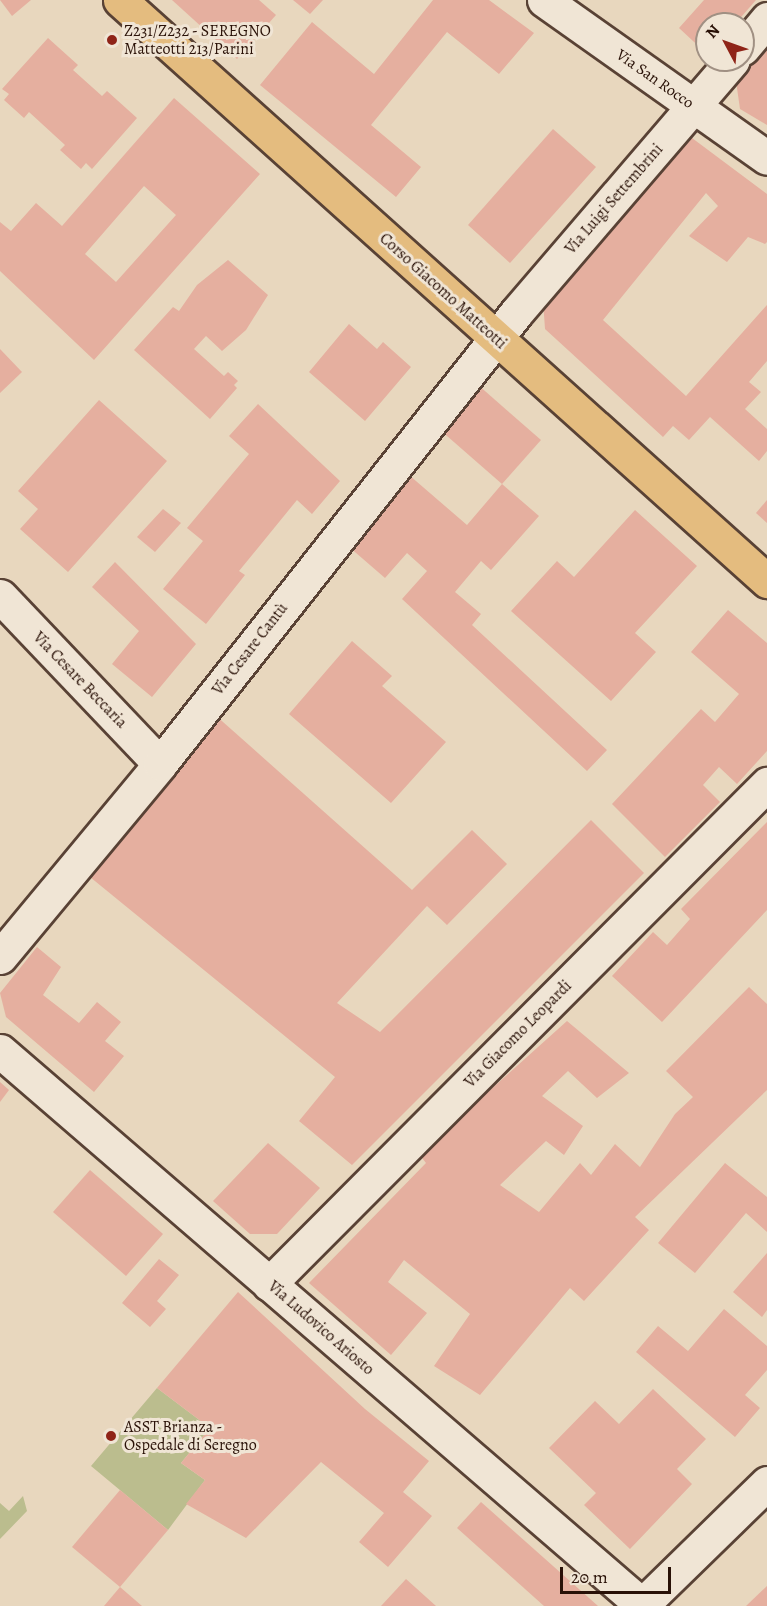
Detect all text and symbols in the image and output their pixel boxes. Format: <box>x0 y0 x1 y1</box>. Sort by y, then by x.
north arrow <box>695 12 755 72</box>
text: N <box>701 20 725 43</box>
place label: Z231/Z232 - SEREGNO Matteotti 213/Parini <box>124 21 272 59</box>
marker: Z231/Z232 - SEREGNO Matteotti 213/Parini <box>105 33 119 47</box>
street label: Via San Rocco <box>613 45 697 113</box>
street label: Via Luigi Settembrini <box>561 140 667 258</box>
street label: Corso Giacomo Matteotti <box>376 229 510 353</box>
street label: Via Cesare Cantù <box>208 599 292 699</box>
street label: Via Cesare Beccaria <box>29 628 131 732</box>
street label: Via Giacomo Leopardi <box>460 976 576 1092</box>
street label: Via Ludovico Ariosto <box>264 1277 378 1379</box>
place label: ASST Brianza - Ospedale di Seregno <box>124 1417 257 1455</box>
marker: ASST Brianza - Ospedale di Seregno <box>102 1427 120 1445</box>
scale bar <box>563 1555 674 1593</box>
text: 20 m <box>571 1565 608 1589</box>

